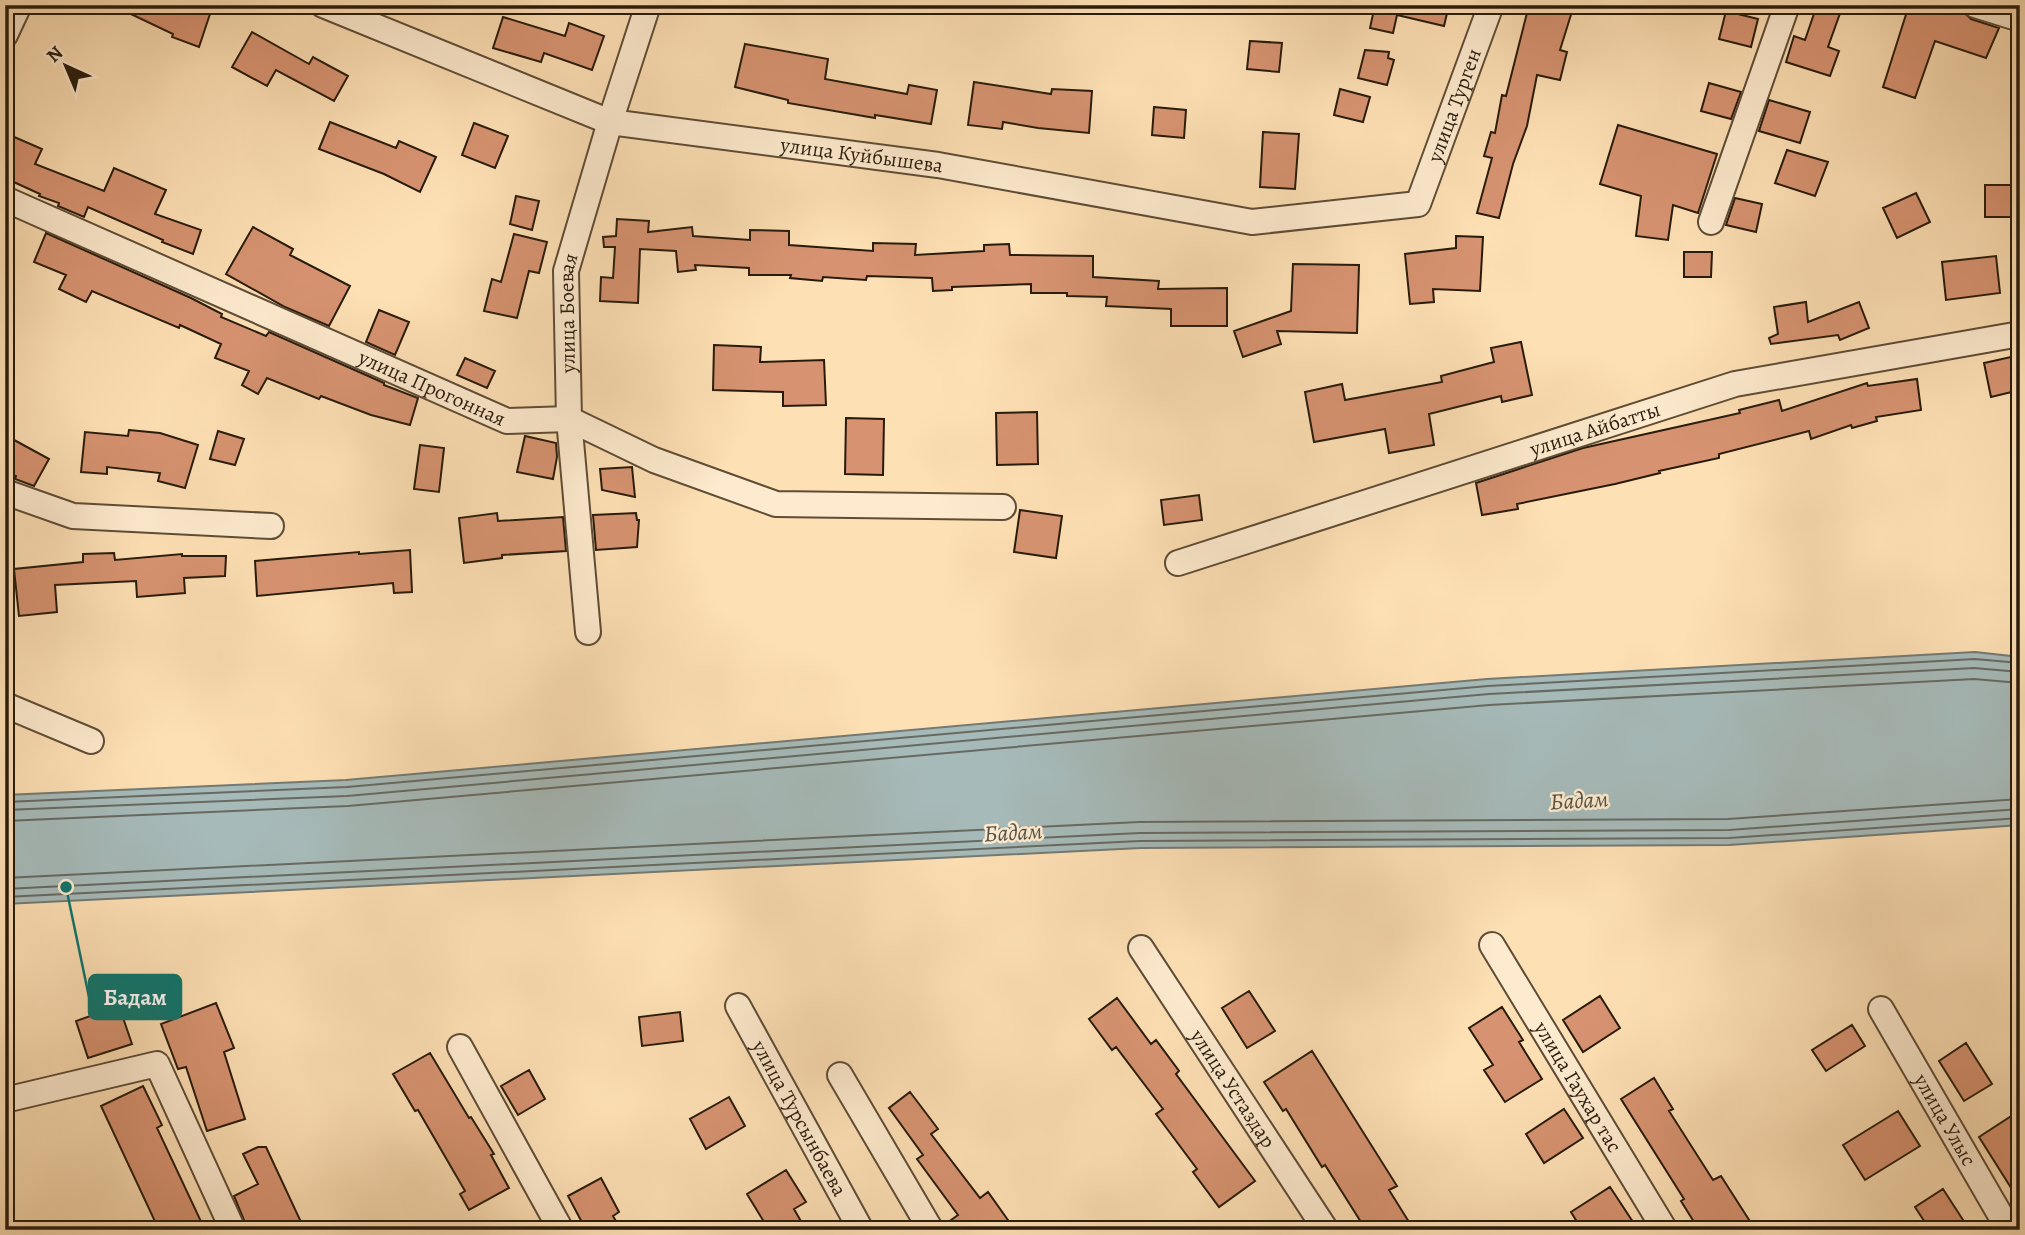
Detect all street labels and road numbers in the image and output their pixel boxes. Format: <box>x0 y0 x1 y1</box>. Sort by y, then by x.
street label: улица Турген <box>1420 44 1488 167</box>
street label: улица Куйбышева <box>778 130 946 180</box>
street label: улица Боевая <box>552 249 585 374</box>
street label: улица Прогонная <box>353 343 510 433</box>
street label: улица Айбатты <box>1525 395 1664 463</box>
street label: улица Гаухар тас <box>1527 1015 1629 1158</box>
street label: улица Устаздар <box>1183 1023 1282 1153</box>
street label: улица Турсынбаева <box>745 1034 854 1202</box>
street label: улица Улыс <box>1907 1068 1983 1171</box>

